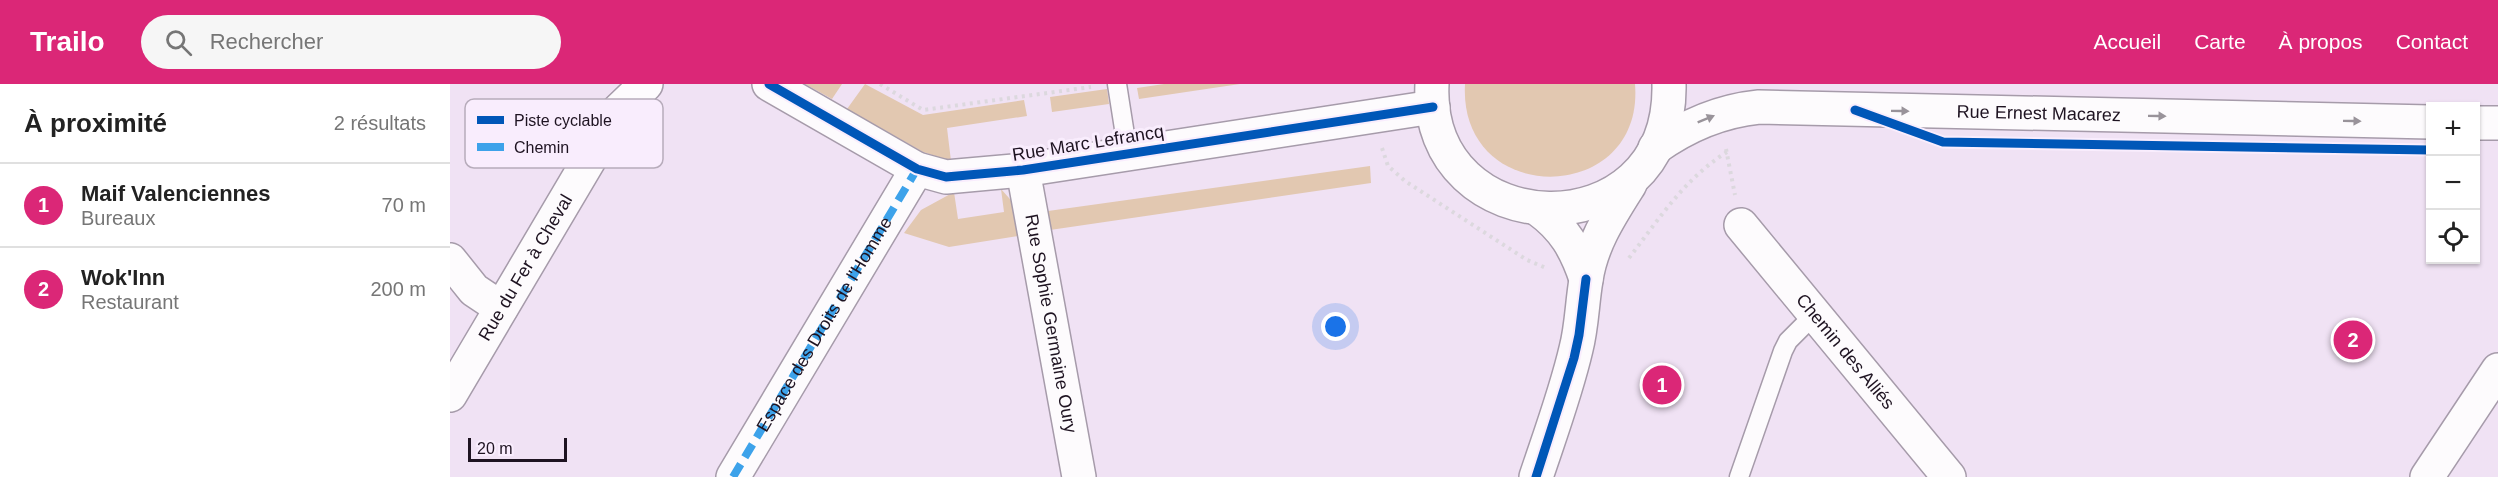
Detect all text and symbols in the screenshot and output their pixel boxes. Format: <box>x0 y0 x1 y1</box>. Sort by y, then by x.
search box <box>141 15 561 69</box>
text: Trailo <box>30 26 105 57</box>
icon: search <box>162 26 195 59</box>
text: Rechercher <box>210 29 323 54</box>
text: Accueil <box>2094 30 2161 53</box>
text: Carte <box>2194 30 2246 53</box>
text: À propos <box>2279 30 2363 53</box>
text: Contact <box>2396 30 2468 53</box>
legend <box>465 99 663 168</box>
street label: Rue Ernest Macarez <box>1957 101 2121 125</box>
map controls <box>2426 102 2480 264</box>
button: + <box>2426 102 2480 156</box>
one-way arrow <box>1890 106 1909 115</box>
text: À proximité <box>24 108 167 138</box>
one-way arrow <box>2148 111 2167 121</box>
text: 2 résultats <box>334 112 426 134</box>
text: Piste cyclable <box>514 112 612 129</box>
one-way arrow <box>1697 114 1715 124</box>
one-way arrow <box>2343 116 2362 125</box>
street label: Rue Marc Lefrancq <box>1011 121 1165 165</box>
text: Chemin <box>514 139 569 156</box>
button: − <box>2426 156 2480 210</box>
text: Maif Valenciennes <box>81 181 271 206</box>
street label: Rue du Fer à Cheval <box>474 191 576 344</box>
text: 1 <box>38 194 49 216</box>
text: 70 m <box>382 194 426 216</box>
text: Bureaux <box>81 207 156 229</box>
button: locate <box>2426 210 2480 264</box>
street label: Rue Sophie Germaine Oury <box>1021 212 1081 435</box>
street label: Espace des Droits de l'Homme <box>752 213 896 435</box>
text: Wok'Inn <box>81 265 165 290</box>
text: 2 <box>38 278 49 300</box>
text: 200 m <box>370 278 426 300</box>
street label: Chemin des Alliés <box>1792 290 1899 413</box>
text: Restaurant <box>81 291 179 313</box>
your location <box>1321 312 1350 341</box>
pin: 2 <box>2334 318 2372 362</box>
pin: 1 <box>1642 362 1682 408</box>
scale bar <box>468 435 567 462</box>
text: 20 m <box>477 440 513 457</box>

